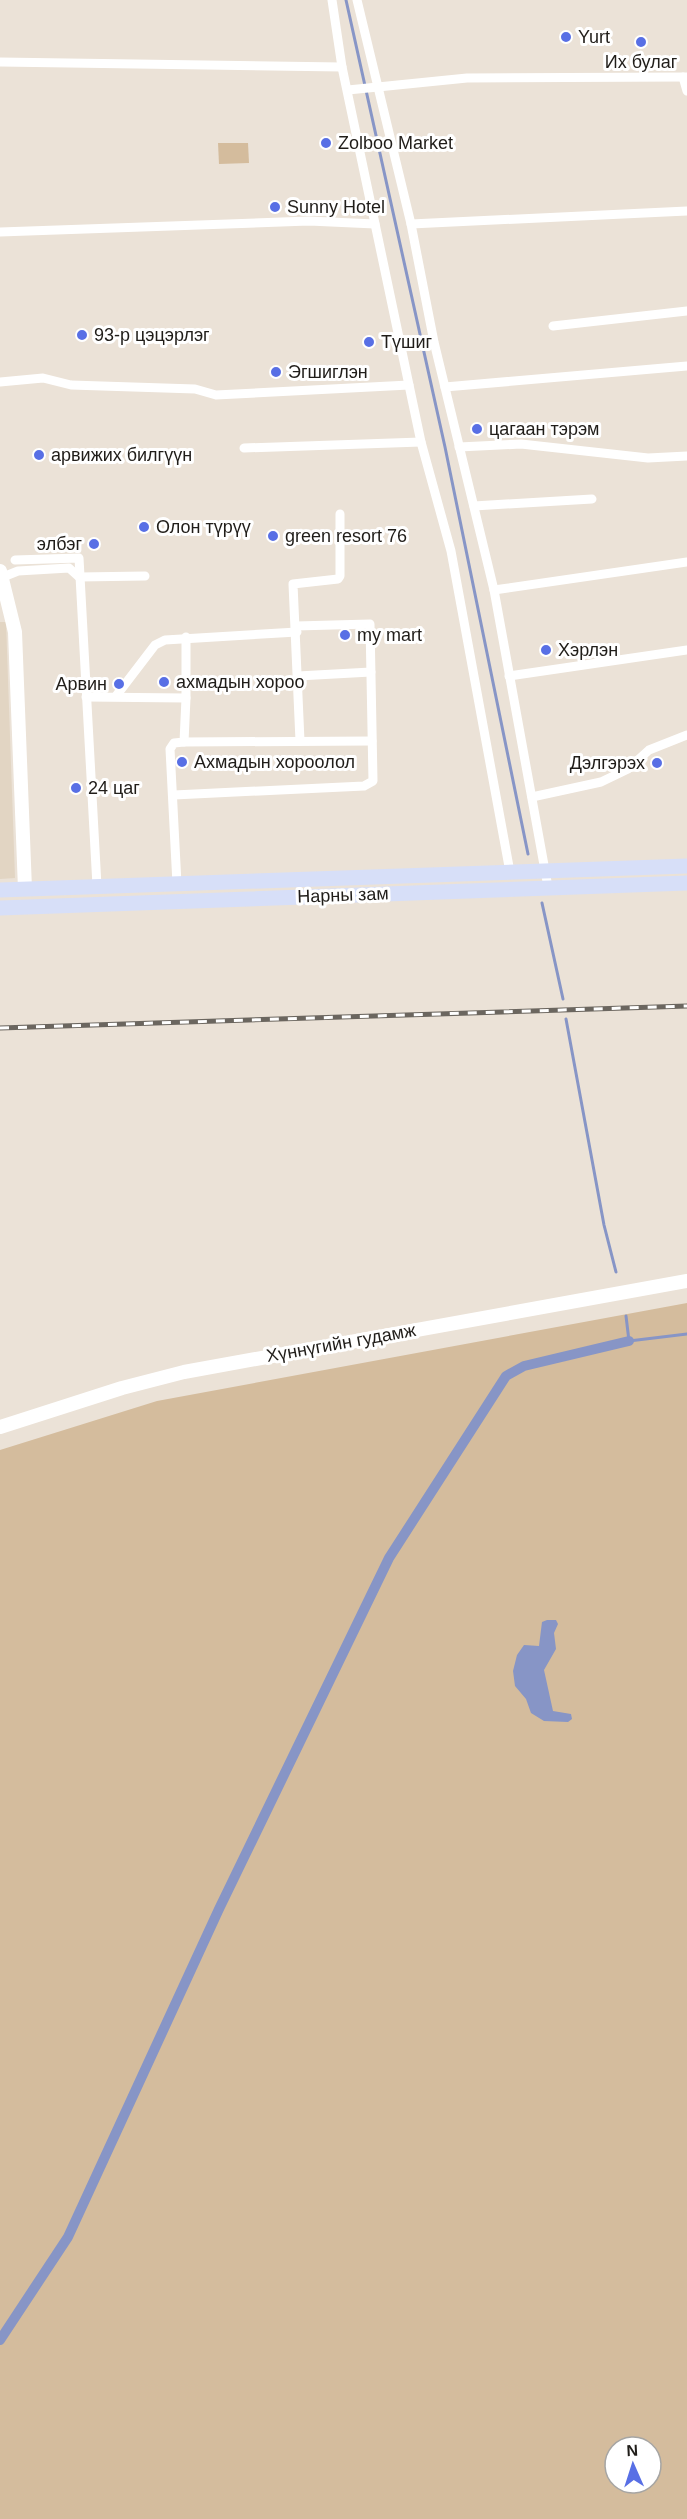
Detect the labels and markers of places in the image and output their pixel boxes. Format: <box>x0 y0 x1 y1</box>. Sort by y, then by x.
place label: Yurt <box>578 27 610 47</box>
marker: Yurt <box>559 30 573 44</box>
marker: Их булаг <box>634 35 648 49</box>
place label: Их булаг <box>605 52 678 72</box>
place label: Zolboo Market <box>338 133 453 153</box>
marker: Zolboo Market <box>319 136 333 150</box>
place label: Sunny Hotel <box>287 197 385 217</box>
marker: Sunny Hotel <box>268 200 282 214</box>
place label: 93-р цэцэрлэг <box>94 325 210 345</box>
marker: 93-р цэцэрлэг <box>75 328 89 342</box>
place label: Түшиг <box>381 332 432 352</box>
marker: Түшиг <box>362 335 376 349</box>
place label: Эгшиглэн <box>288 362 368 382</box>
marker: Эгшиглэн <box>269 365 283 379</box>
place label: цагаан тэрэм <box>489 419 599 439</box>
marker: цагаан тэрэм <box>470 422 484 436</box>
place label: арвижих билгүүн <box>51 445 192 465</box>
marker: арвижих билгүүн <box>32 448 46 462</box>
place label: Олон түрүү <box>156 517 251 537</box>
marker: Олон түрүү <box>137 520 151 534</box>
place label: green resort 76 <box>285 526 407 546</box>
marker: green resort 76 <box>266 529 280 543</box>
place label: элбэг <box>37 534 82 554</box>
marker: элбэг <box>87 537 101 551</box>
place label: my mart <box>357 625 422 645</box>
marker: my mart <box>338 628 352 642</box>
place label: Хэрлэн <box>558 640 618 660</box>
marker: Хэрлэн <box>539 643 553 657</box>
place label: ахмадын хороо <box>176 672 305 692</box>
place label: Арвин <box>55 674 107 694</box>
marker: ахмадын хороо <box>157 675 171 689</box>
marker: Арвин <box>112 677 126 691</box>
place label: Ахмадын хороолол <box>194 752 355 772</box>
place label: Дэлгэрэх <box>570 753 645 773</box>
marker: Ахмадын хороолол <box>175 755 189 769</box>
marker: Дэлгэрэх <box>650 756 664 770</box>
place label: 24 цаг <box>88 778 140 798</box>
marker: 24 цаг <box>69 781 83 795</box>

